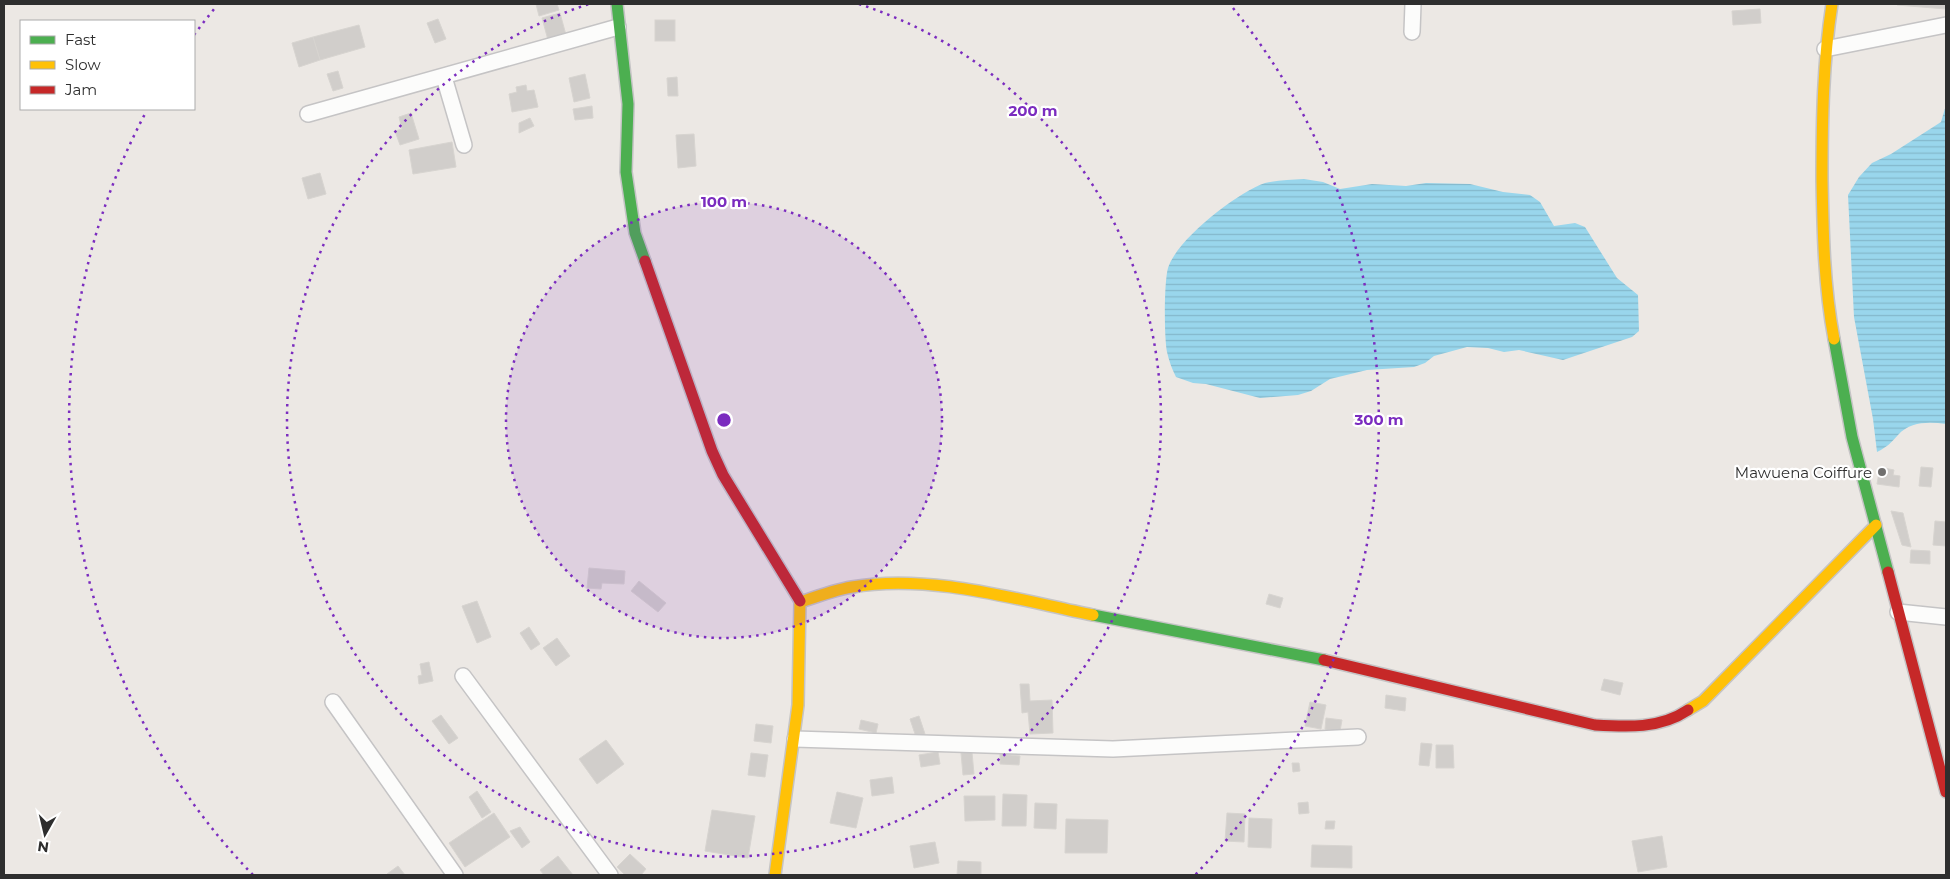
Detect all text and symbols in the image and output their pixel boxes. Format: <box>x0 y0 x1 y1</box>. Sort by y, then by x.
legend <box>20 20 195 110</box>
text: Fast <box>65 30 96 49</box>
text: Slow <box>65 55 101 74</box>
text: Jam <box>64 80 97 99</box>
text: 200 m <box>1008 101 1058 120</box>
text: 100 m <box>701 192 747 211</box>
text: 300 m <box>1353 410 1404 429</box>
centre of rings <box>715 411 733 429</box>
place label: Mawuena Coiffure <box>1735 463 1872 482</box>
marker: Mawuena Coiffure <box>1876 466 1888 478</box>
north arrow <box>20 809 70 859</box>
text: N <box>36 837 50 857</box>

